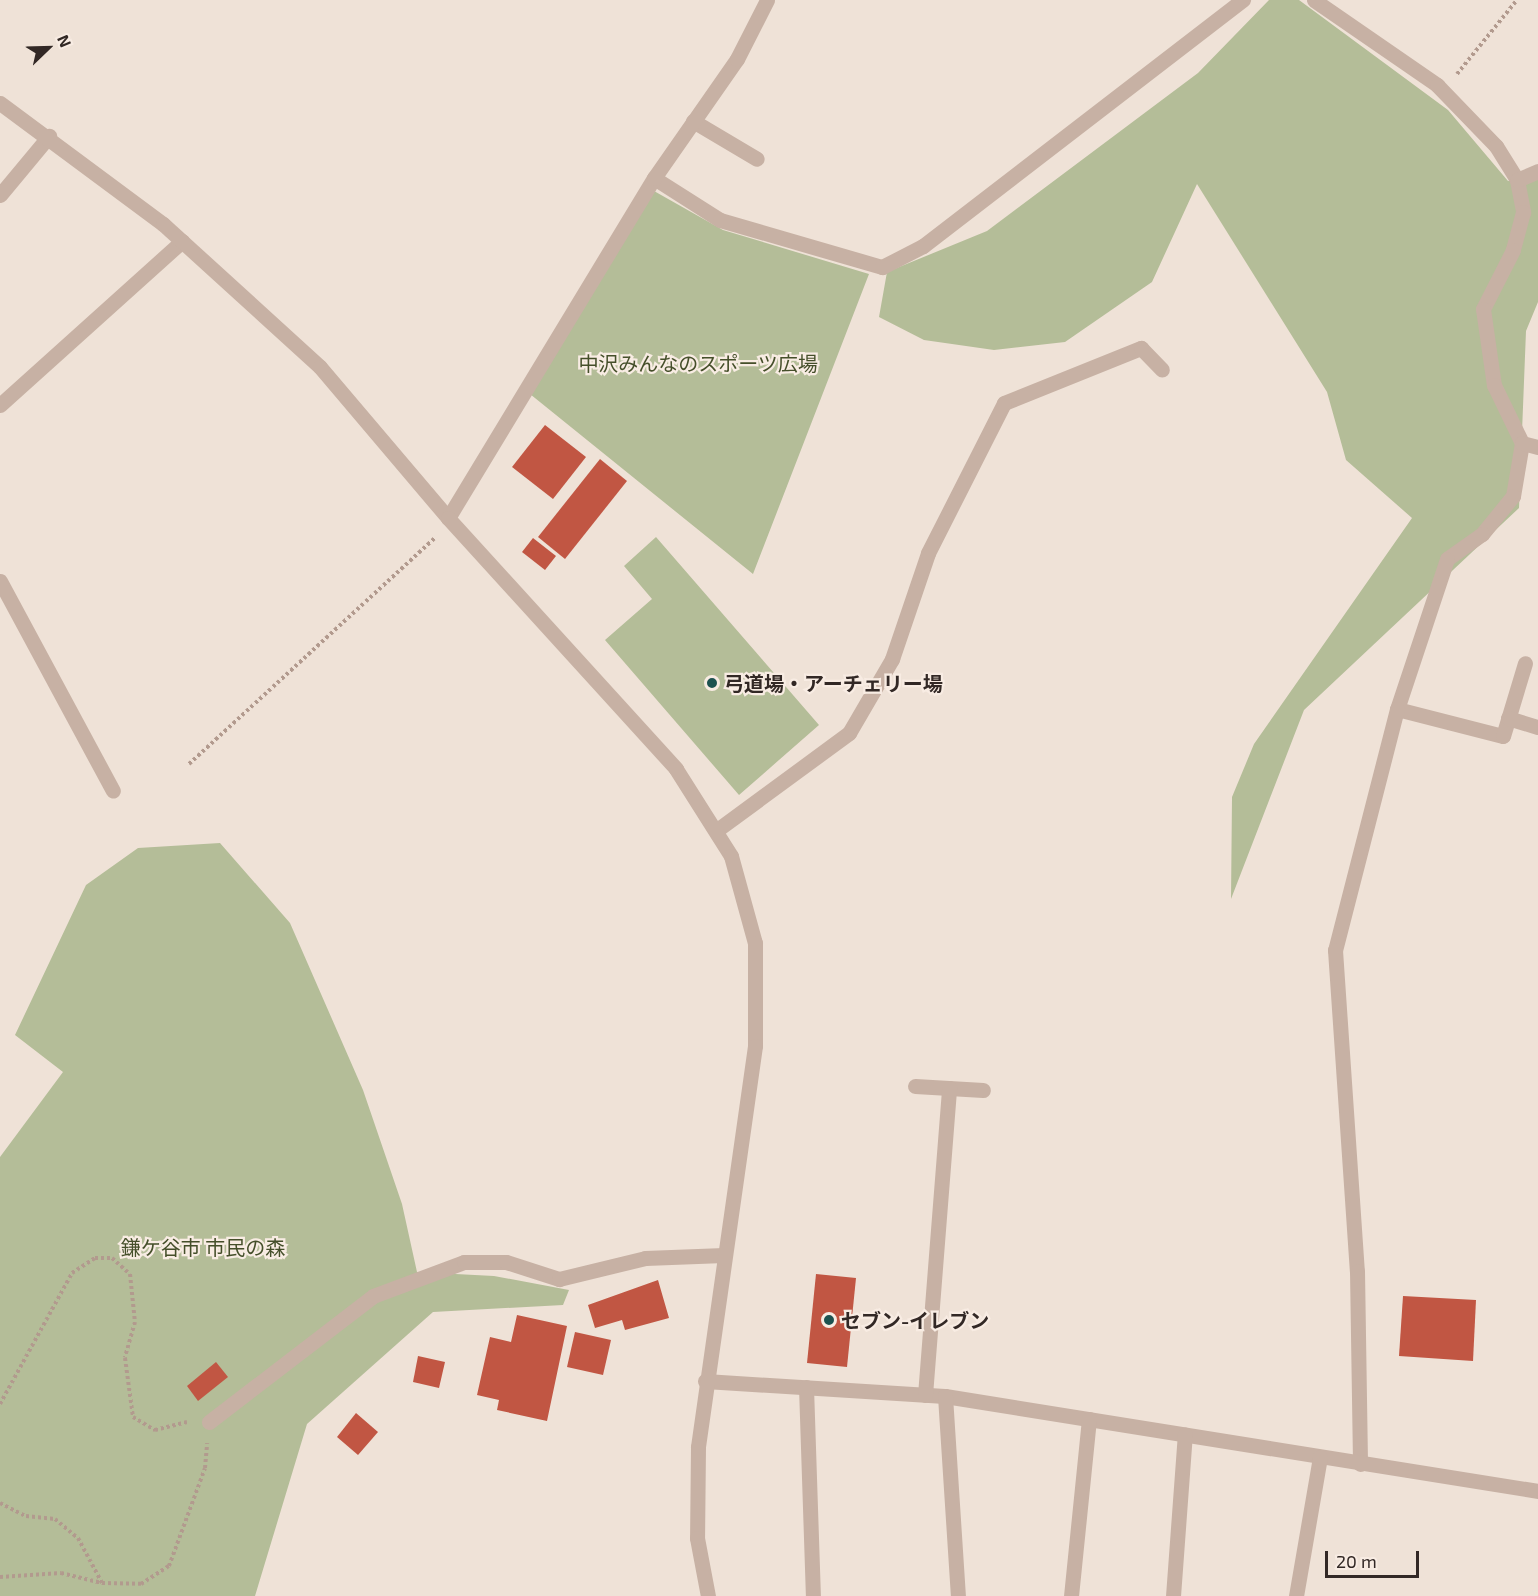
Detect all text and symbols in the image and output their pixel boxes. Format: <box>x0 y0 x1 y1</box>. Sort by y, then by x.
north arrow <box>18 18 78 78</box>
text: N <box>54 32 76 50</box>
park label: 中沢みんなのスポーツ広場 <box>578 351 818 375</box>
place label: 弓道場・アーチェリー場 <box>724 671 943 695</box>
marker: 弓道場・アーチェリー場 <box>705 676 719 690</box>
park label: 鎌ケ谷市 市民の森 <box>121 1235 285 1259</box>
place label: セブン-イレブン <box>841 1308 989 1332</box>
marker: セブン-イレブン <box>822 1313 836 1327</box>
scale bar <box>1328 1539 1422 1577</box>
text: 20 m <box>1336 1550 1377 1572</box>

